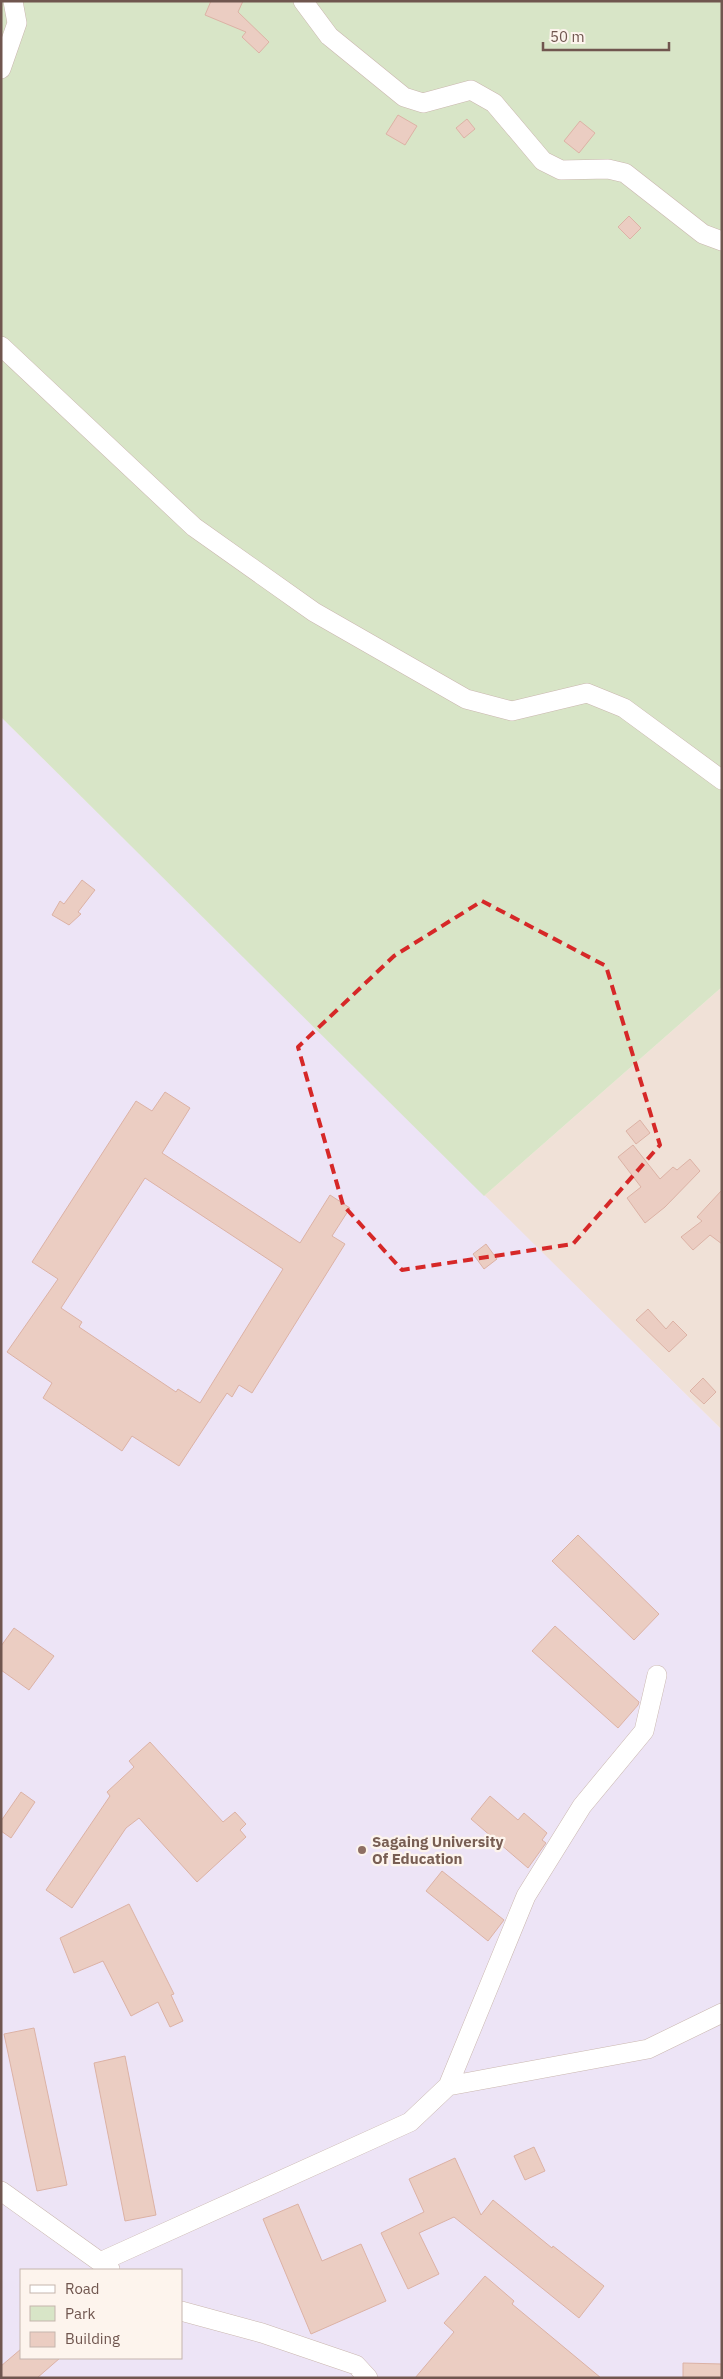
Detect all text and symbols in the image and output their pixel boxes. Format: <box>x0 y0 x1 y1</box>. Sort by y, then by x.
scale bar <box>543 20 669 52</box>
text: 50 m <box>550 27 585 46</box>
place label: Sagaing University Of Education <box>372 1832 503 1868</box>
marker: Sagaing University Of Education <box>356 1844 368 1856</box>
legend <box>20 2269 182 2359</box>
text: Road <box>65 2279 100 2298</box>
text: Park <box>65 2304 95 2323</box>
text: Building <box>65 2329 120 2348</box>

